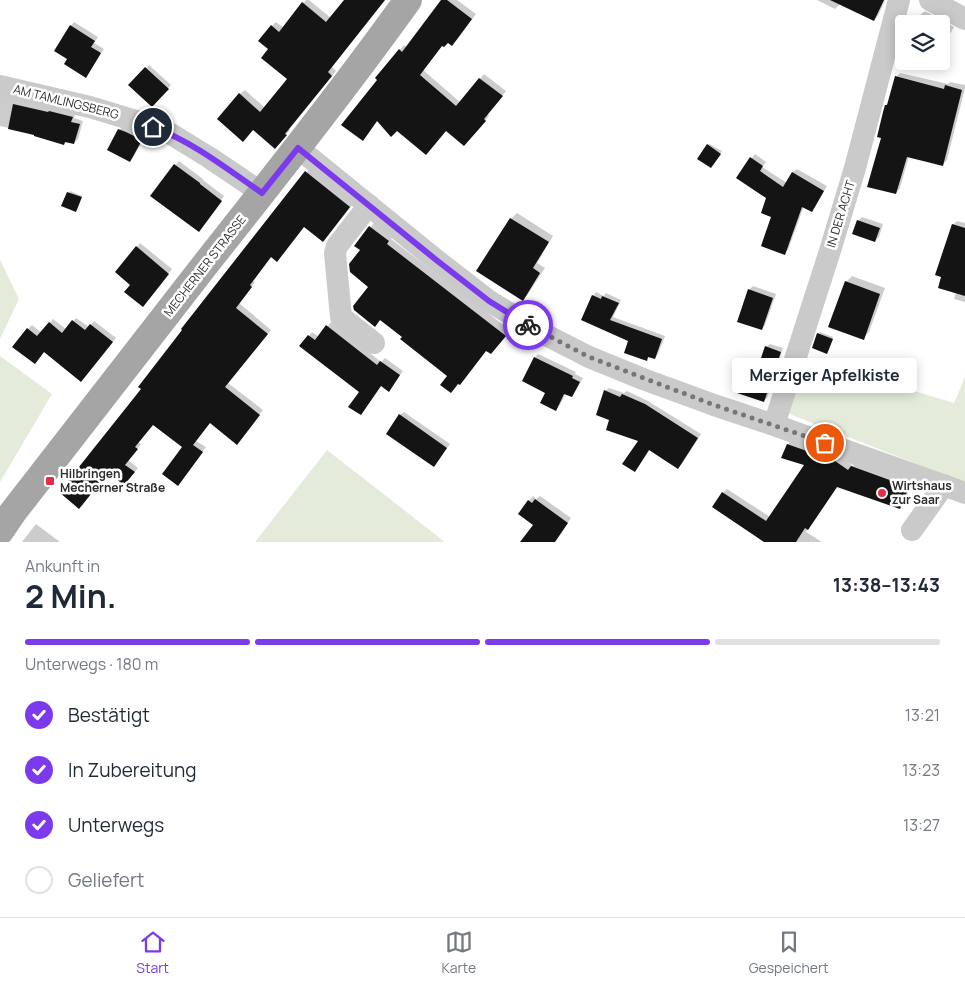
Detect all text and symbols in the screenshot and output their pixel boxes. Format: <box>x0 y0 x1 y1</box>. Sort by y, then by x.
map controls <box>895 15 950 70</box>
button: layers <box>895 15 950 70</box>
street label: AM TAMLINGSBERG <box>12 80 121 123</box>
pin <box>132 106 174 148</box>
icon: home <box>139 113 167 141</box>
street label: IN DER ACHT <box>822 177 859 250</box>
street label: MECHERNER STRASSE <box>160 211 250 320</box>
courier <box>503 300 553 350</box>
icon: bike <box>514 311 542 339</box>
callout: Merziger Apfelkiste <box>732 358 918 393</box>
text: Merziger Apfelkiste <box>749 364 900 386</box>
pin <box>804 422 846 464</box>
icon: bag <box>811 429 839 457</box>
place label: Hilbringen Mecherner Straße <box>60 465 165 496</box>
marker: Hilbringen Mecherner Straße <box>44 475 56 487</box>
place label: Wirtshaus zur Saar <box>892 477 952 508</box>
marker: Wirtshaus zur Saar <box>876 487 888 499</box>
text: Ankunft in <box>25 555 100 577</box>
text: 13:38–13:43 <box>833 572 940 598</box>
text: 2 Min. <box>25 574 117 618</box>
text: Unterwegs · 180 m <box>25 653 158 675</box>
icon: check <box>25 701 53 729</box>
text: Bestätigt <box>68 702 150 728</box>
text: 13:21 <box>905 704 940 726</box>
icon: check <box>25 756 53 784</box>
text: In Zubereitung <box>68 757 196 783</box>
text: 13:23 <box>902 759 940 781</box>
icon: check <box>25 811 53 839</box>
text: Unterwegs <box>68 812 164 838</box>
text: 13:27 <box>903 814 940 836</box>
text: Geliefert <box>68 867 144 893</box>
tab: Start <box>136 928 169 977</box>
tab: Karte <box>441 928 476 977</box>
tab: Gespeichert <box>749 928 829 977</box>

